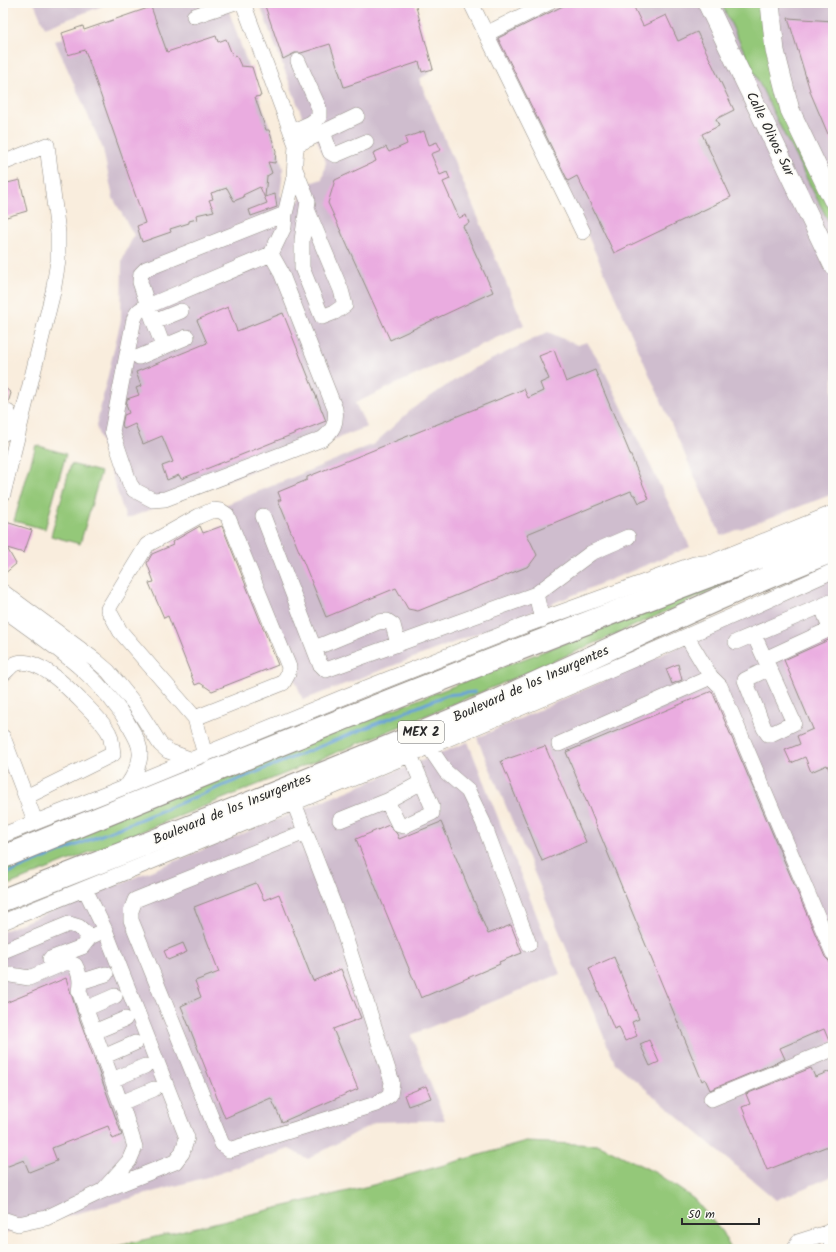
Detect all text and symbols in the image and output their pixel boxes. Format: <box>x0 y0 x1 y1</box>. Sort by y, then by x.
street label: Calle Olivos Sur <box>740 88 801 181</box>
street label: Boulevard de los Insurgentes <box>449 640 613 728</box>
road number: MEX 2 <box>398 721 444 743</box>
street label: Boulevard de los Insurgentes <box>150 767 314 851</box>
scale bar <box>682 1200 759 1226</box>
text: 50 m <box>688 1205 715 1224</box>

